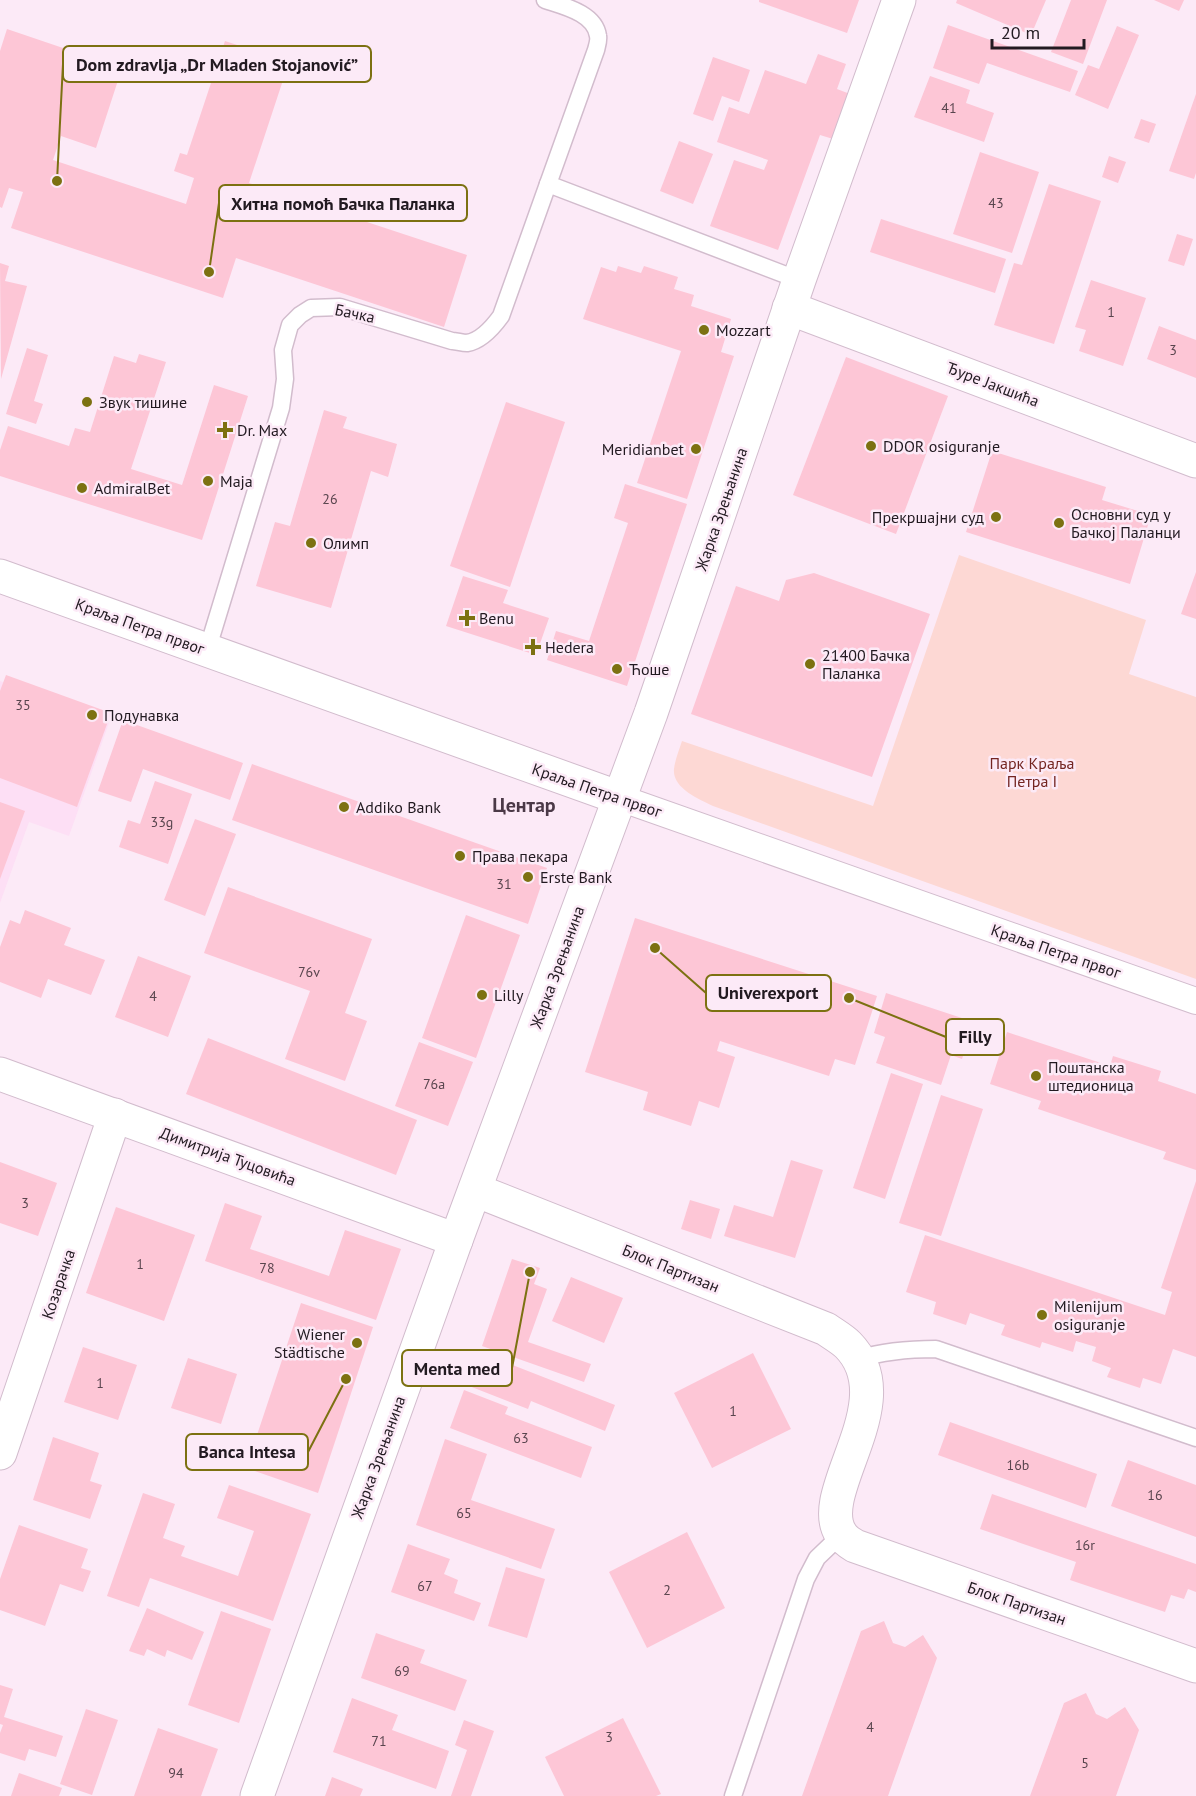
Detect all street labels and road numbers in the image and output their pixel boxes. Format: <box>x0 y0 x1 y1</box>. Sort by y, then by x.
street label: Бачка <box>333 299 377 327</box>
street label: Ђуре Јакшића <box>944 357 1042 411</box>
street label: Жарка Зрењанина <box>690 445 751 574</box>
street label: Краља Петра првог <box>73 593 207 659</box>
street label: Краља Петра првог <box>530 758 665 822</box>
street label: Жарка Зрењанина <box>525 903 588 1032</box>
street label: Краља Петра првог <box>989 919 1124 983</box>
street label: Димитрија Туцовића <box>157 1122 299 1190</box>
street label: Блок Партизан <box>620 1239 722 1297</box>
street label: Козарачка <box>37 1247 79 1321</box>
street label: Жарка Зрењанина <box>346 1393 409 1522</box>
street label: Блок Партизан <box>965 1577 1069 1629</box>

